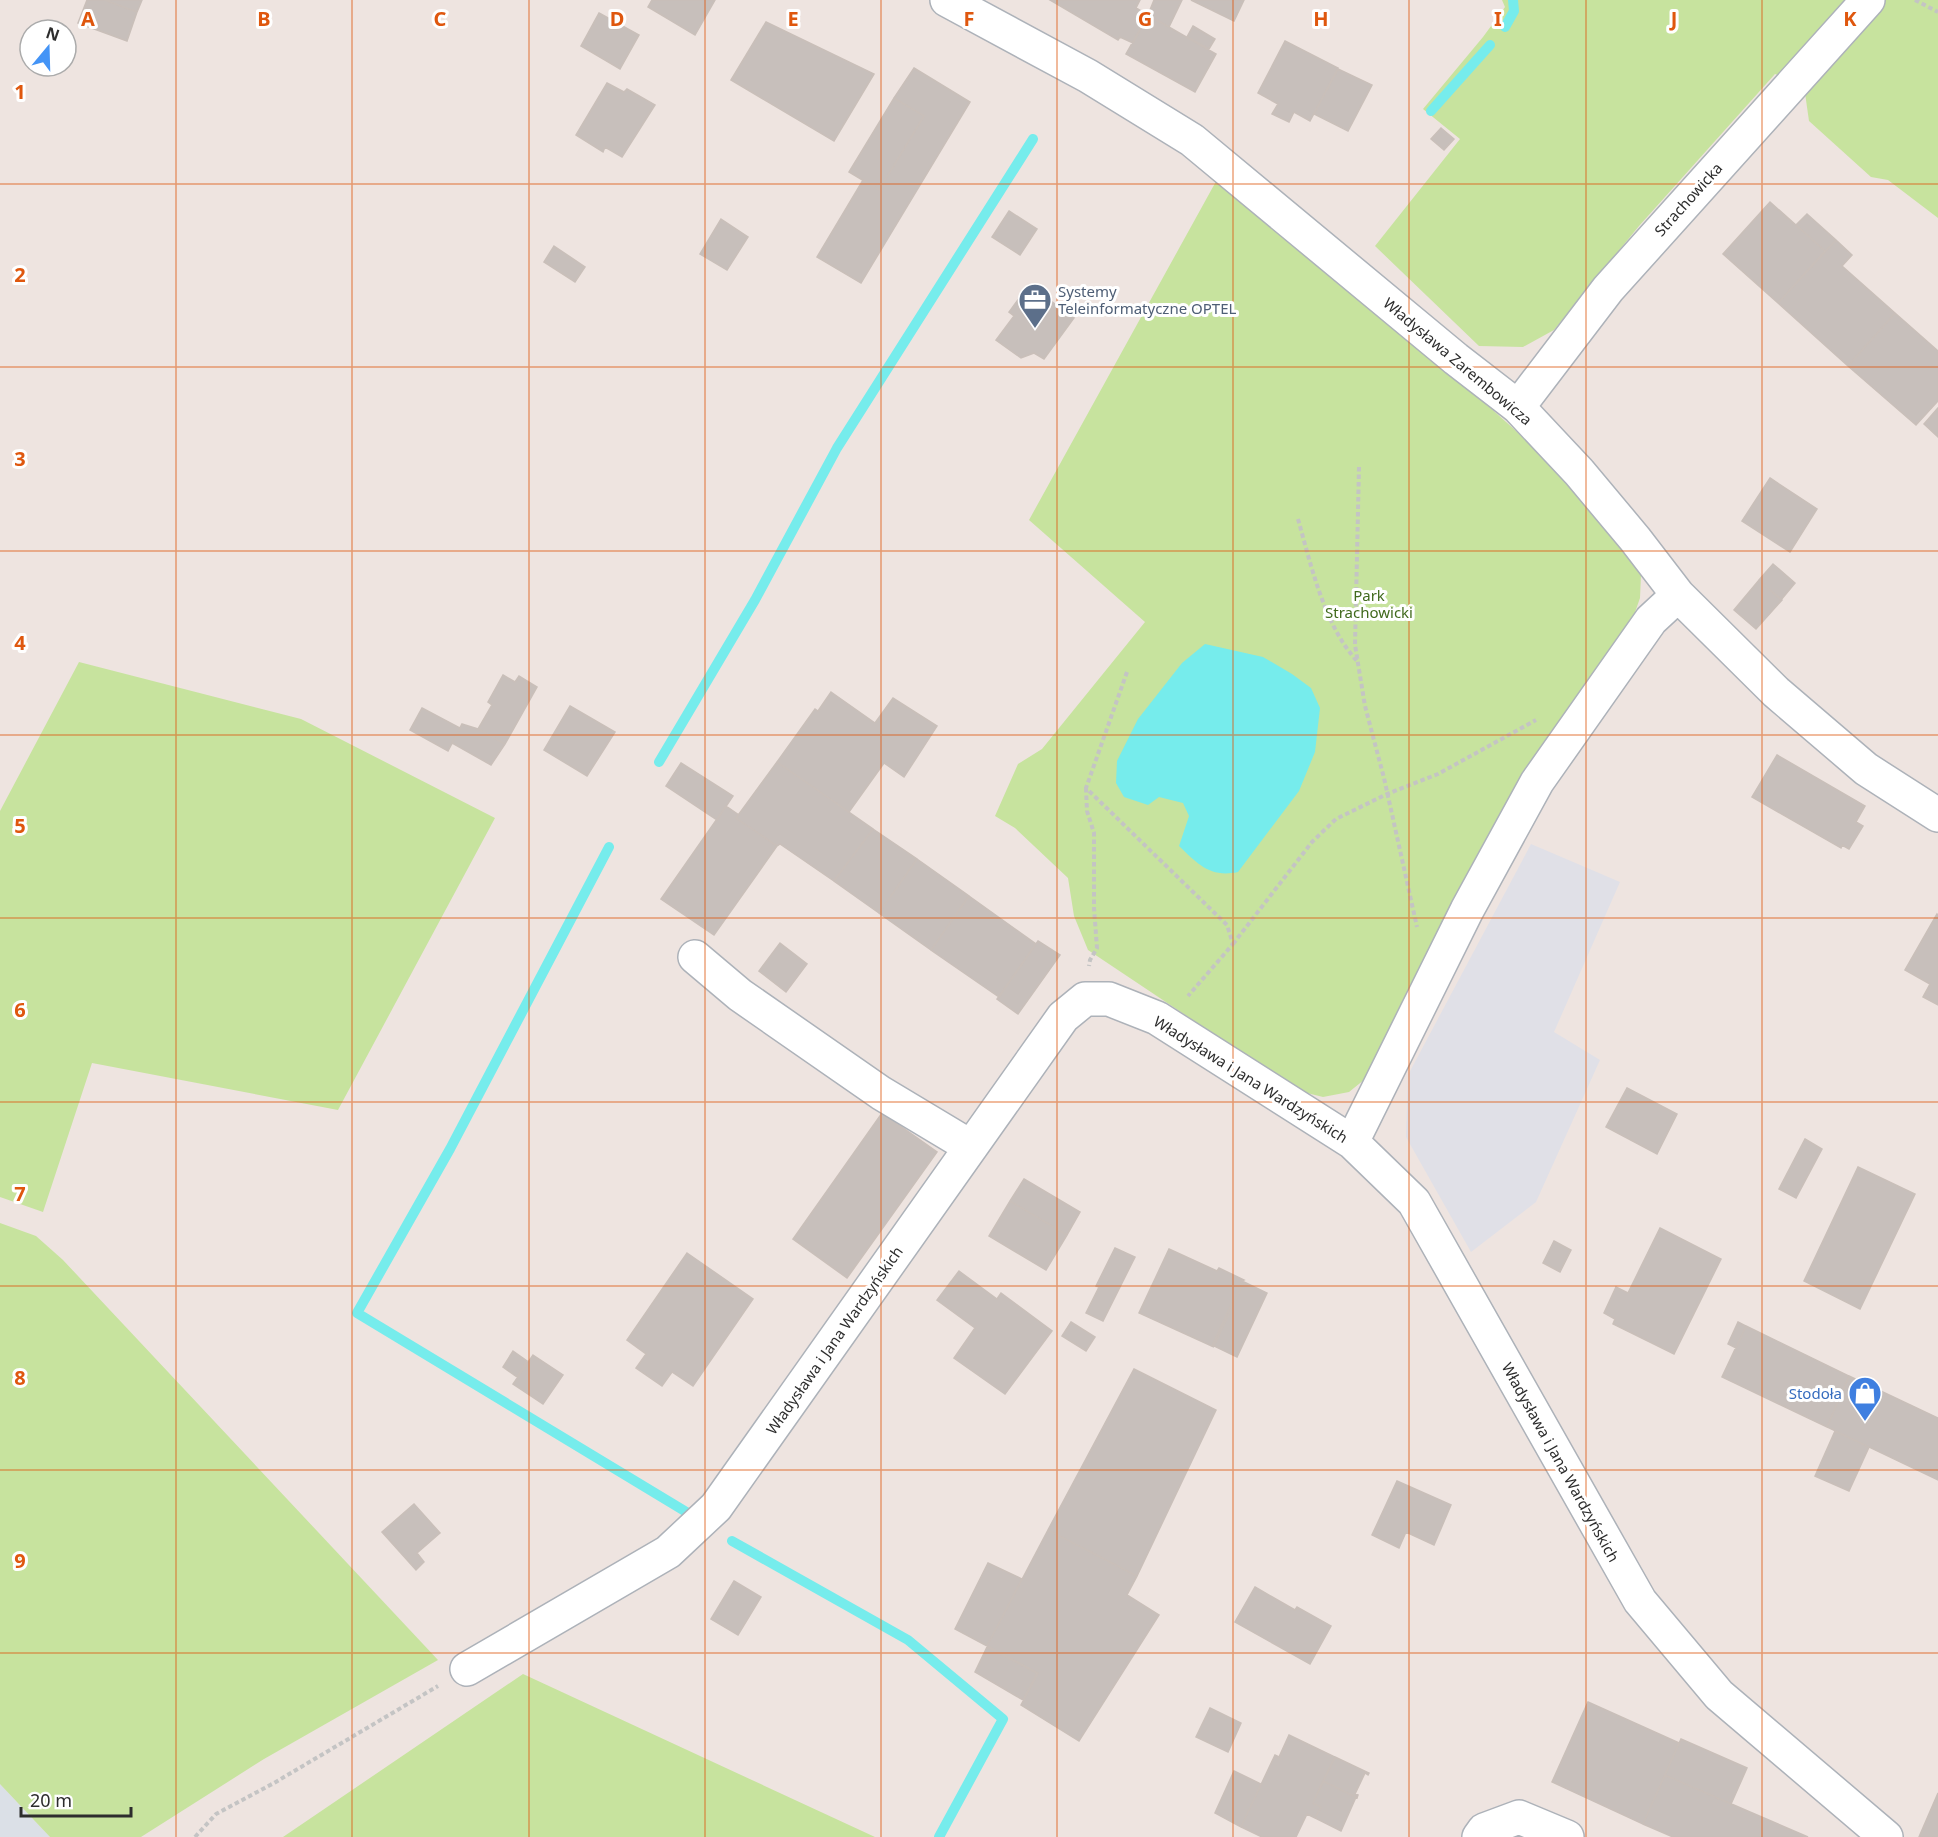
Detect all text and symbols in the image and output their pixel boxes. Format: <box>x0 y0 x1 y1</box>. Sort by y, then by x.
text: A <box>81 5 95 32</box>
text: B <box>257 5 271 32</box>
text: C <box>434 5 447 32</box>
text: D <box>610 5 624 32</box>
text: E <box>787 5 799 32</box>
text: F <box>964 5 974 32</box>
text: G <box>1138 5 1152 32</box>
text: H <box>1313 5 1329 32</box>
text: I <box>1494 5 1502 32</box>
text: J <box>1669 5 1677 32</box>
text: K <box>1843 5 1857 32</box>
north arrow <box>18 18 78 78</box>
text: N <box>43 21 63 46</box>
text: 1 <box>14 78 26 105</box>
street label: Strachowicka <box>1650 158 1726 240</box>
text: 2 <box>14 261 26 288</box>
place label: Systemy Teleinformatyczne OPTEL <box>1058 281 1237 318</box>
office icon: Systemy Teleinformatyczne OPTEL <box>1017 282 1053 329</box>
street label: Władysława Zarembowicza <box>1379 293 1537 429</box>
text: 3 <box>14 445 26 472</box>
park label: Park Strachowicki <box>1325 585 1413 622</box>
text: 4 <box>14 629 26 656</box>
text: 5 <box>14 812 26 839</box>
text: 6 <box>14 996 26 1023</box>
street label: Władysława i Jana Wardzyńskich <box>1150 1011 1352 1147</box>
text: 7 <box>14 1180 26 1207</box>
street label: Władysława i Jana Wardzyńskich <box>761 1242 907 1438</box>
street label: Władysława i Jana Wardzyńskich <box>1498 1359 1624 1565</box>
text: 8 <box>14 1364 26 1391</box>
shop icon: Stodoła <box>1847 1375 1883 1422</box>
place label: Stodoła <box>1789 1383 1842 1403</box>
text: 9 <box>14 1547 26 1574</box>
scale bar <box>21 1780 130 1818</box>
text: 20 m <box>30 1788 72 1812</box>

